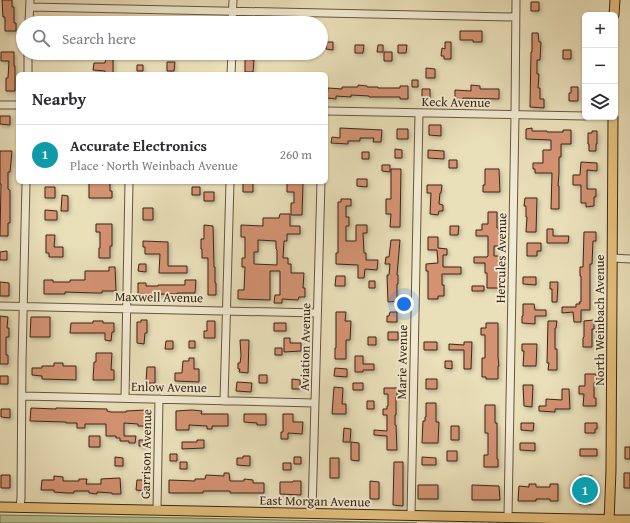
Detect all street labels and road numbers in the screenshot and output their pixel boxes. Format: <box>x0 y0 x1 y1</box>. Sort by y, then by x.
street label: Keck Avenue <box>421 92 491 112</box>
street label: Hercules Avenue <box>491 213 511 303</box>
street label: North Weinbach Avenue <box>590 254 609 386</box>
street label: Maxwell Avenue <box>115 287 203 307</box>
street label: Aviation Avenue <box>295 303 315 391</box>
street label: Marie Avenue <box>392 324 412 400</box>
street label: Enlow Avenue <box>131 377 207 397</box>
street label: Garrison Avenue <box>136 409 156 499</box>
street label: East Morgan Avenue <box>259 491 371 511</box>

